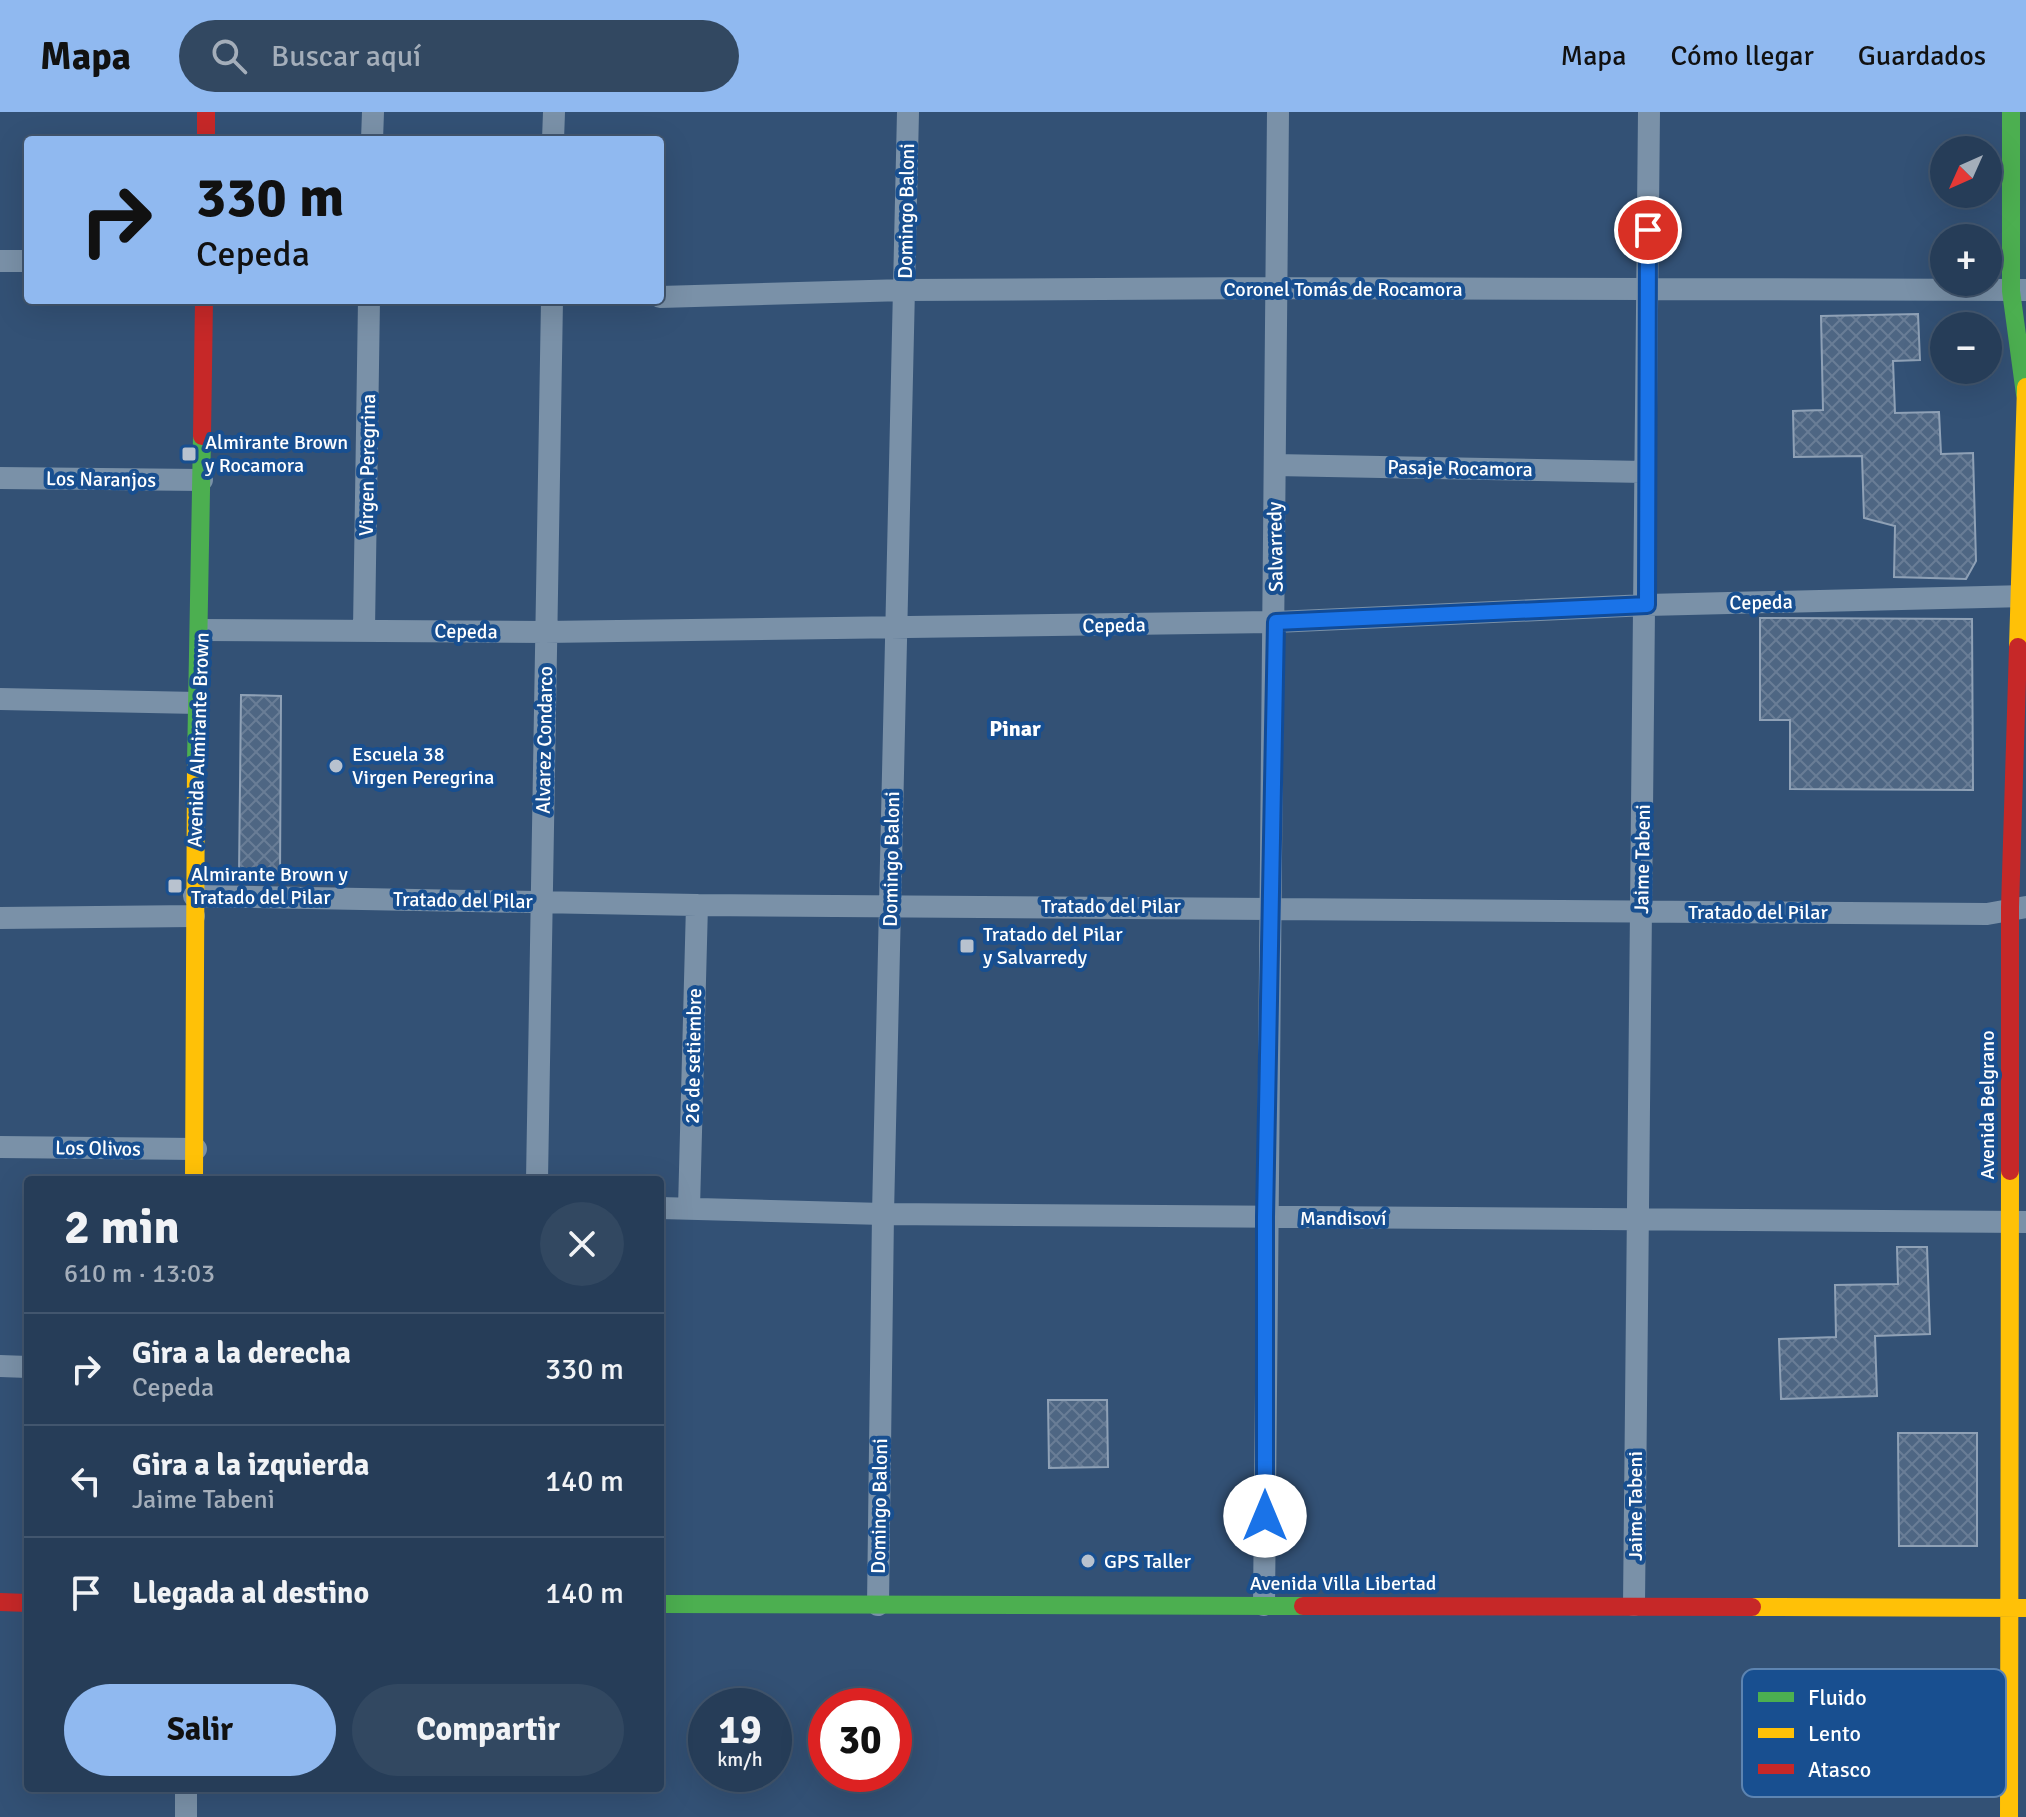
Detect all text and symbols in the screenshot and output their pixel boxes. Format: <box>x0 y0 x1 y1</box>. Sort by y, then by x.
search box <box>179 20 739 92</box>
text: Mapa <box>40 33 131 80</box>
icon: search <box>207 34 251 78</box>
text: Buscar aquí <box>271 38 421 75</box>
text: Mapa <box>1561 39 1626 73</box>
text: Cómo llegar <box>1670 39 1814 73</box>
text: Guardados <box>1858 39 1986 73</box>
north arrow <box>1930 136 2002 208</box>
map controls <box>1930 136 2002 384</box>
street label: Domingo Baloni <box>893 143 920 279</box>
text: 330 m <box>196 163 344 232</box>
icon: right <box>64 168 168 272</box>
pin <box>1614 196 1682 264</box>
icon: arrive <box>1626 208 1670 252</box>
button: + <box>1930 224 2002 296</box>
text: Cepeda <box>196 232 310 277</box>
street label: Coronel Tomás de Rocamora <box>1223 277 1463 302</box>
button: − <box>1930 312 2002 384</box>
street label: Virgen Peregrina <box>354 394 381 536</box>
place label: Almirante Brown y Rocamora <box>205 430 348 478</box>
marker: Almirante Brown y Rocamora <box>180 445 198 463</box>
street label: Pasaje Rocamora <box>1387 455 1533 482</box>
street label: Los Naranjos <box>46 466 157 493</box>
street label: Salvarredy <box>1262 501 1289 592</box>
street label: Cepeda <box>1729 589 1793 616</box>
street label: Cepeda <box>1082 612 1146 639</box>
street label: Cepeda <box>434 618 498 645</box>
street label: Avenida Almirante Brown <box>182 632 215 848</box>
street label: Alvarez Condarco <box>531 666 558 814</box>
district label: Pinar <box>989 715 1041 742</box>
place label: Escuela 38 Virgen Peregrina <box>352 742 495 790</box>
marker: Escuela 38 Virgen Peregrina <box>327 757 345 775</box>
street label: Domingo Baloni <box>878 791 905 927</box>
street label: Jaime Tabeni <box>1629 804 1656 914</box>
place label: Almirante Brown y Tratado del Pilar <box>191 862 349 910</box>
marker: Almirante Brown y Tratado del Pilar <box>166 877 184 895</box>
street label: Tratado del Pilar <box>393 887 534 914</box>
street label: Tratado del Pilar <box>1041 894 1181 919</box>
street label: Tratado del Pilar <box>1688 900 1828 925</box>
place label: Tratado del Pilar y Salvarredy <box>983 922 1123 970</box>
marker: Tratado del Pilar y Salvarredy <box>958 937 976 955</box>
street label: 26 de setiembre <box>680 988 707 1124</box>
street label: Avenida Belgrano <box>1975 1030 2000 1180</box>
street label: Los Olivos <box>55 1135 141 1162</box>
text: 2 min <box>64 1198 180 1257</box>
button: close <box>540 1202 624 1286</box>
street label: Mandisoví <box>1300 1206 1387 1231</box>
text: 610 m · 13:03 <box>64 1258 215 1290</box>
text: Gira a la derecha <box>132 1335 351 1372</box>
icon: right <box>64 1347 108 1391</box>
text: 330 m <box>545 1351 624 1388</box>
text: Cepeda <box>132 1372 214 1404</box>
street label: Domingo Baloni <box>866 1438 893 1574</box>
text: Gira a la izquierda <box>132 1447 369 1484</box>
street label: Jaime Tabeni <box>1623 1451 1648 1561</box>
icon: left <box>64 1459 108 1503</box>
text: 140 m <box>545 1463 624 1500</box>
position arrow <box>1223 1474 1307 1558</box>
text: Jaime Tabeni <box>132 1484 275 1516</box>
place label: GPS Taller <box>1104 1549 1192 1574</box>
marker: GPS Taller <box>1079 1552 1097 1570</box>
icon: arrive <box>64 1571 108 1615</box>
street label: Avenida Villa Libertad <box>1250 1571 1436 1596</box>
text: Llegada al destino <box>132 1575 369 1612</box>
text: 140 m <box>545 1575 624 1612</box>
legend <box>1742 1669 2006 1797</box>
button: Salir <box>64 1684 336 1776</box>
button: Compartir <box>352 1684 624 1776</box>
text: Fluido <box>1808 1684 1867 1711</box>
speed limit sign: 30 <box>808 1688 912 1792</box>
text: 19 <box>718 1705 762 1755</box>
text: Lento <box>1808 1720 1861 1747</box>
text: km/h <box>717 1747 763 1772</box>
text: Atasco <box>1808 1756 1871 1783</box>

